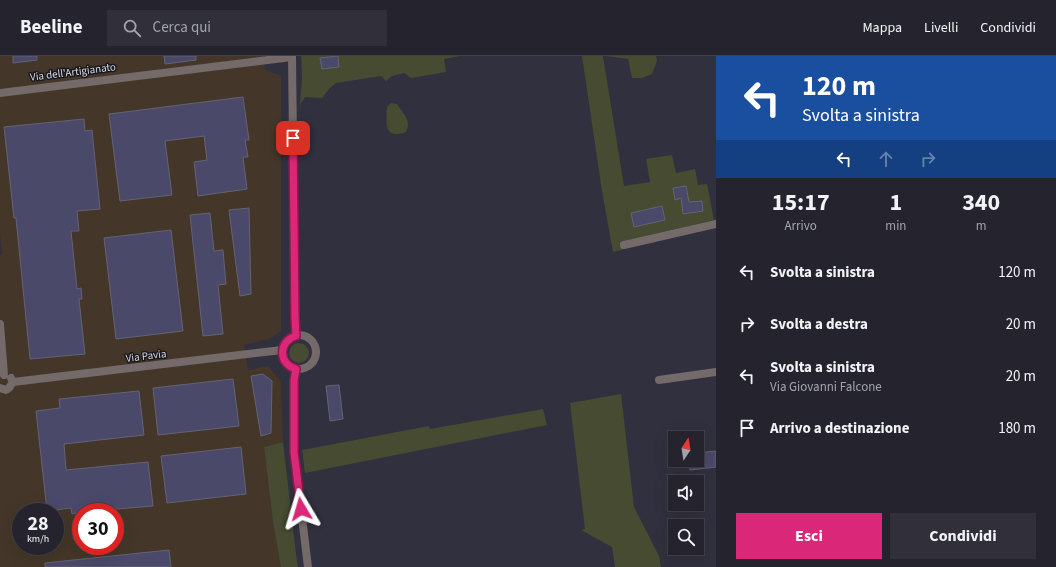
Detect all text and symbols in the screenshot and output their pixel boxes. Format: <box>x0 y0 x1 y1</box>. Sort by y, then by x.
search box <box>107 10 387 46</box>
text: Beeline <box>20 14 83 41</box>
icon: search <box>121 17 143 39</box>
text: Cerca qui <box>153 17 211 38</box>
text: Mappa <box>862 18 902 38</box>
text: Livelli <box>924 18 958 38</box>
text: Condividi <box>980 18 1036 38</box>
street label: Via dell'Artigianato <box>29 59 117 85</box>
text: 120 m <box>802 66 876 106</box>
icon: left <box>736 72 788 124</box>
text: Svolta a sinistra <box>802 103 920 128</box>
pin <box>276 121 310 155</box>
icon: arrive <box>282 127 304 149</box>
icon: left <box>833 148 855 170</box>
icon: ahead <box>875 148 897 170</box>
icon: right <box>917 148 939 170</box>
text: 15:17 <box>772 185 830 220</box>
text: 1 <box>890 185 902 220</box>
text: 340 <box>962 185 1000 220</box>
text: Arrivo <box>785 217 817 235</box>
text: min <box>885 217 906 235</box>
text: m <box>976 217 987 235</box>
icon: left <box>736 261 758 283</box>
text: Svolta a sinistra <box>770 262 875 283</box>
text: 120 m <box>998 262 1036 283</box>
icon: right <box>736 313 758 335</box>
text: Svolta a destra <box>770 314 868 335</box>
text: 20 m <box>1006 314 1036 335</box>
street label: Via Pavia <box>125 346 167 366</box>
text: Svolta a sinistra <box>770 357 875 378</box>
icon: left <box>736 365 758 387</box>
text: 20 m <box>1006 366 1036 387</box>
text: Via Giovanni Falcone <box>770 378 882 396</box>
icon: arrive <box>736 417 758 439</box>
text: Arrivo a destinazione <box>770 418 909 439</box>
text: 180 m <box>998 418 1036 439</box>
north arrow <box>668 431 704 467</box>
map controls <box>668 431 704 555</box>
button: sound <box>668 475 704 511</box>
position arrow <box>280 488 322 530</box>
speed limit sign: 30 <box>72 503 124 555</box>
text: 28 <box>27 510 49 538</box>
button: Esci <box>736 513 882 559</box>
button: Condividi <box>890 513 1036 559</box>
button: search <box>668 519 704 555</box>
text: km/h <box>27 532 49 546</box>

